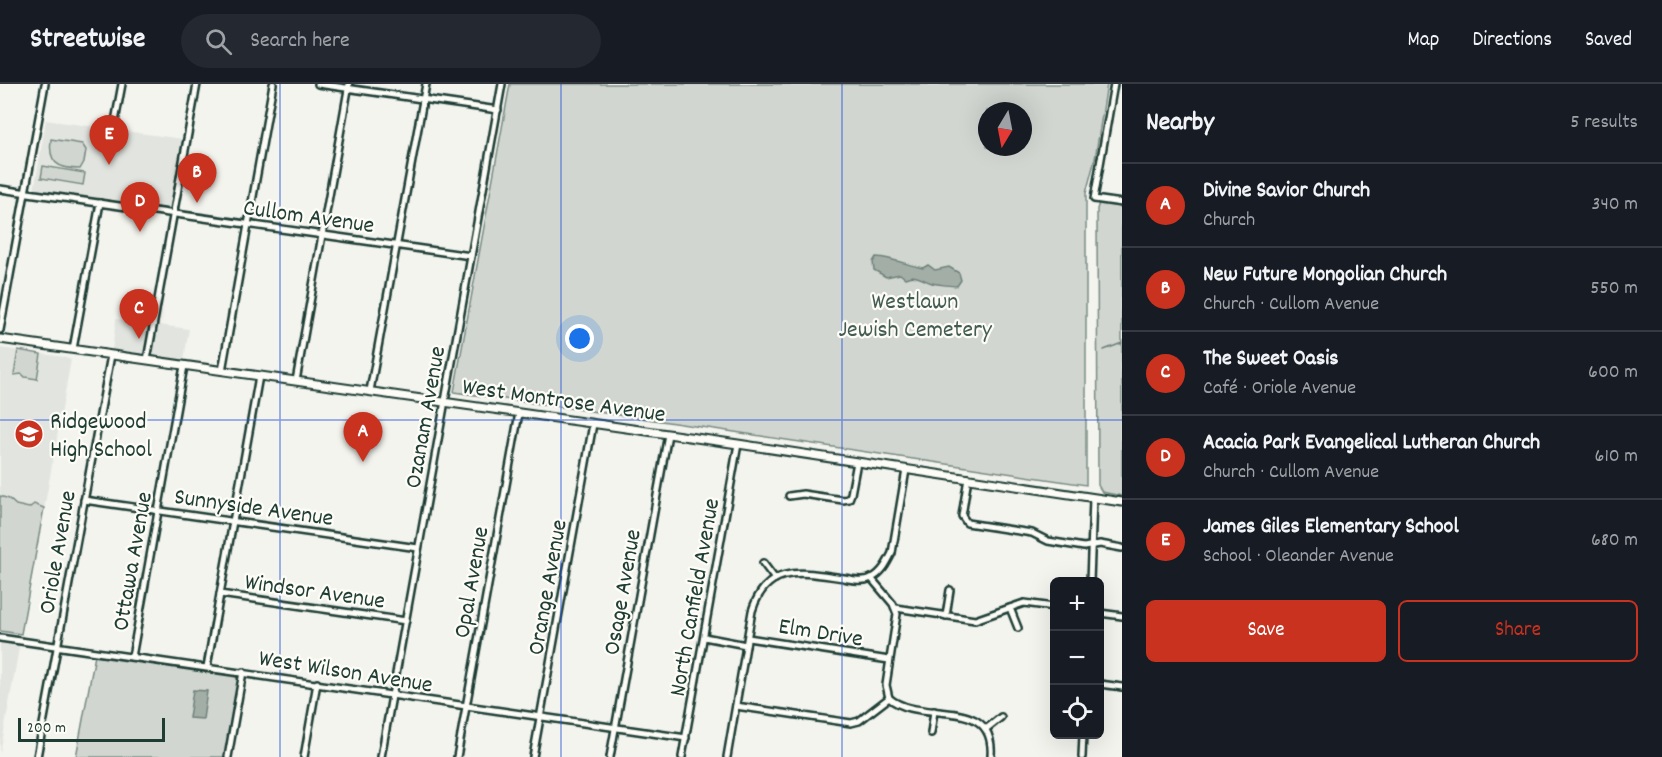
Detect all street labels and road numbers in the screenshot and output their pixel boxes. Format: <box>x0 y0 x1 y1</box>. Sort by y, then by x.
street label: Cullom Avenue <box>241 192 376 244</box>
street label: Ozanam Avenue <box>398 344 456 491</box>
street label: West Montrose Avenue <box>460 371 667 433</box>
street label: Sunnyside Avenue <box>172 481 335 537</box>
street label: Oriole Avenue <box>31 488 87 617</box>
street label: Ottawa Avenue <box>105 489 163 634</box>
street label: North Canfield Avenue <box>662 496 730 699</box>
street label: Orange Avenue <box>520 517 578 658</box>
street label: Opal Avenue <box>446 524 500 641</box>
street label: Osage Avenue <box>596 527 652 658</box>
street label: Windsor Avenue <box>242 566 387 620</box>
street label: Elm Drive <box>776 611 865 657</box>
street label: West Wilson Avenue <box>256 642 435 703</box>

